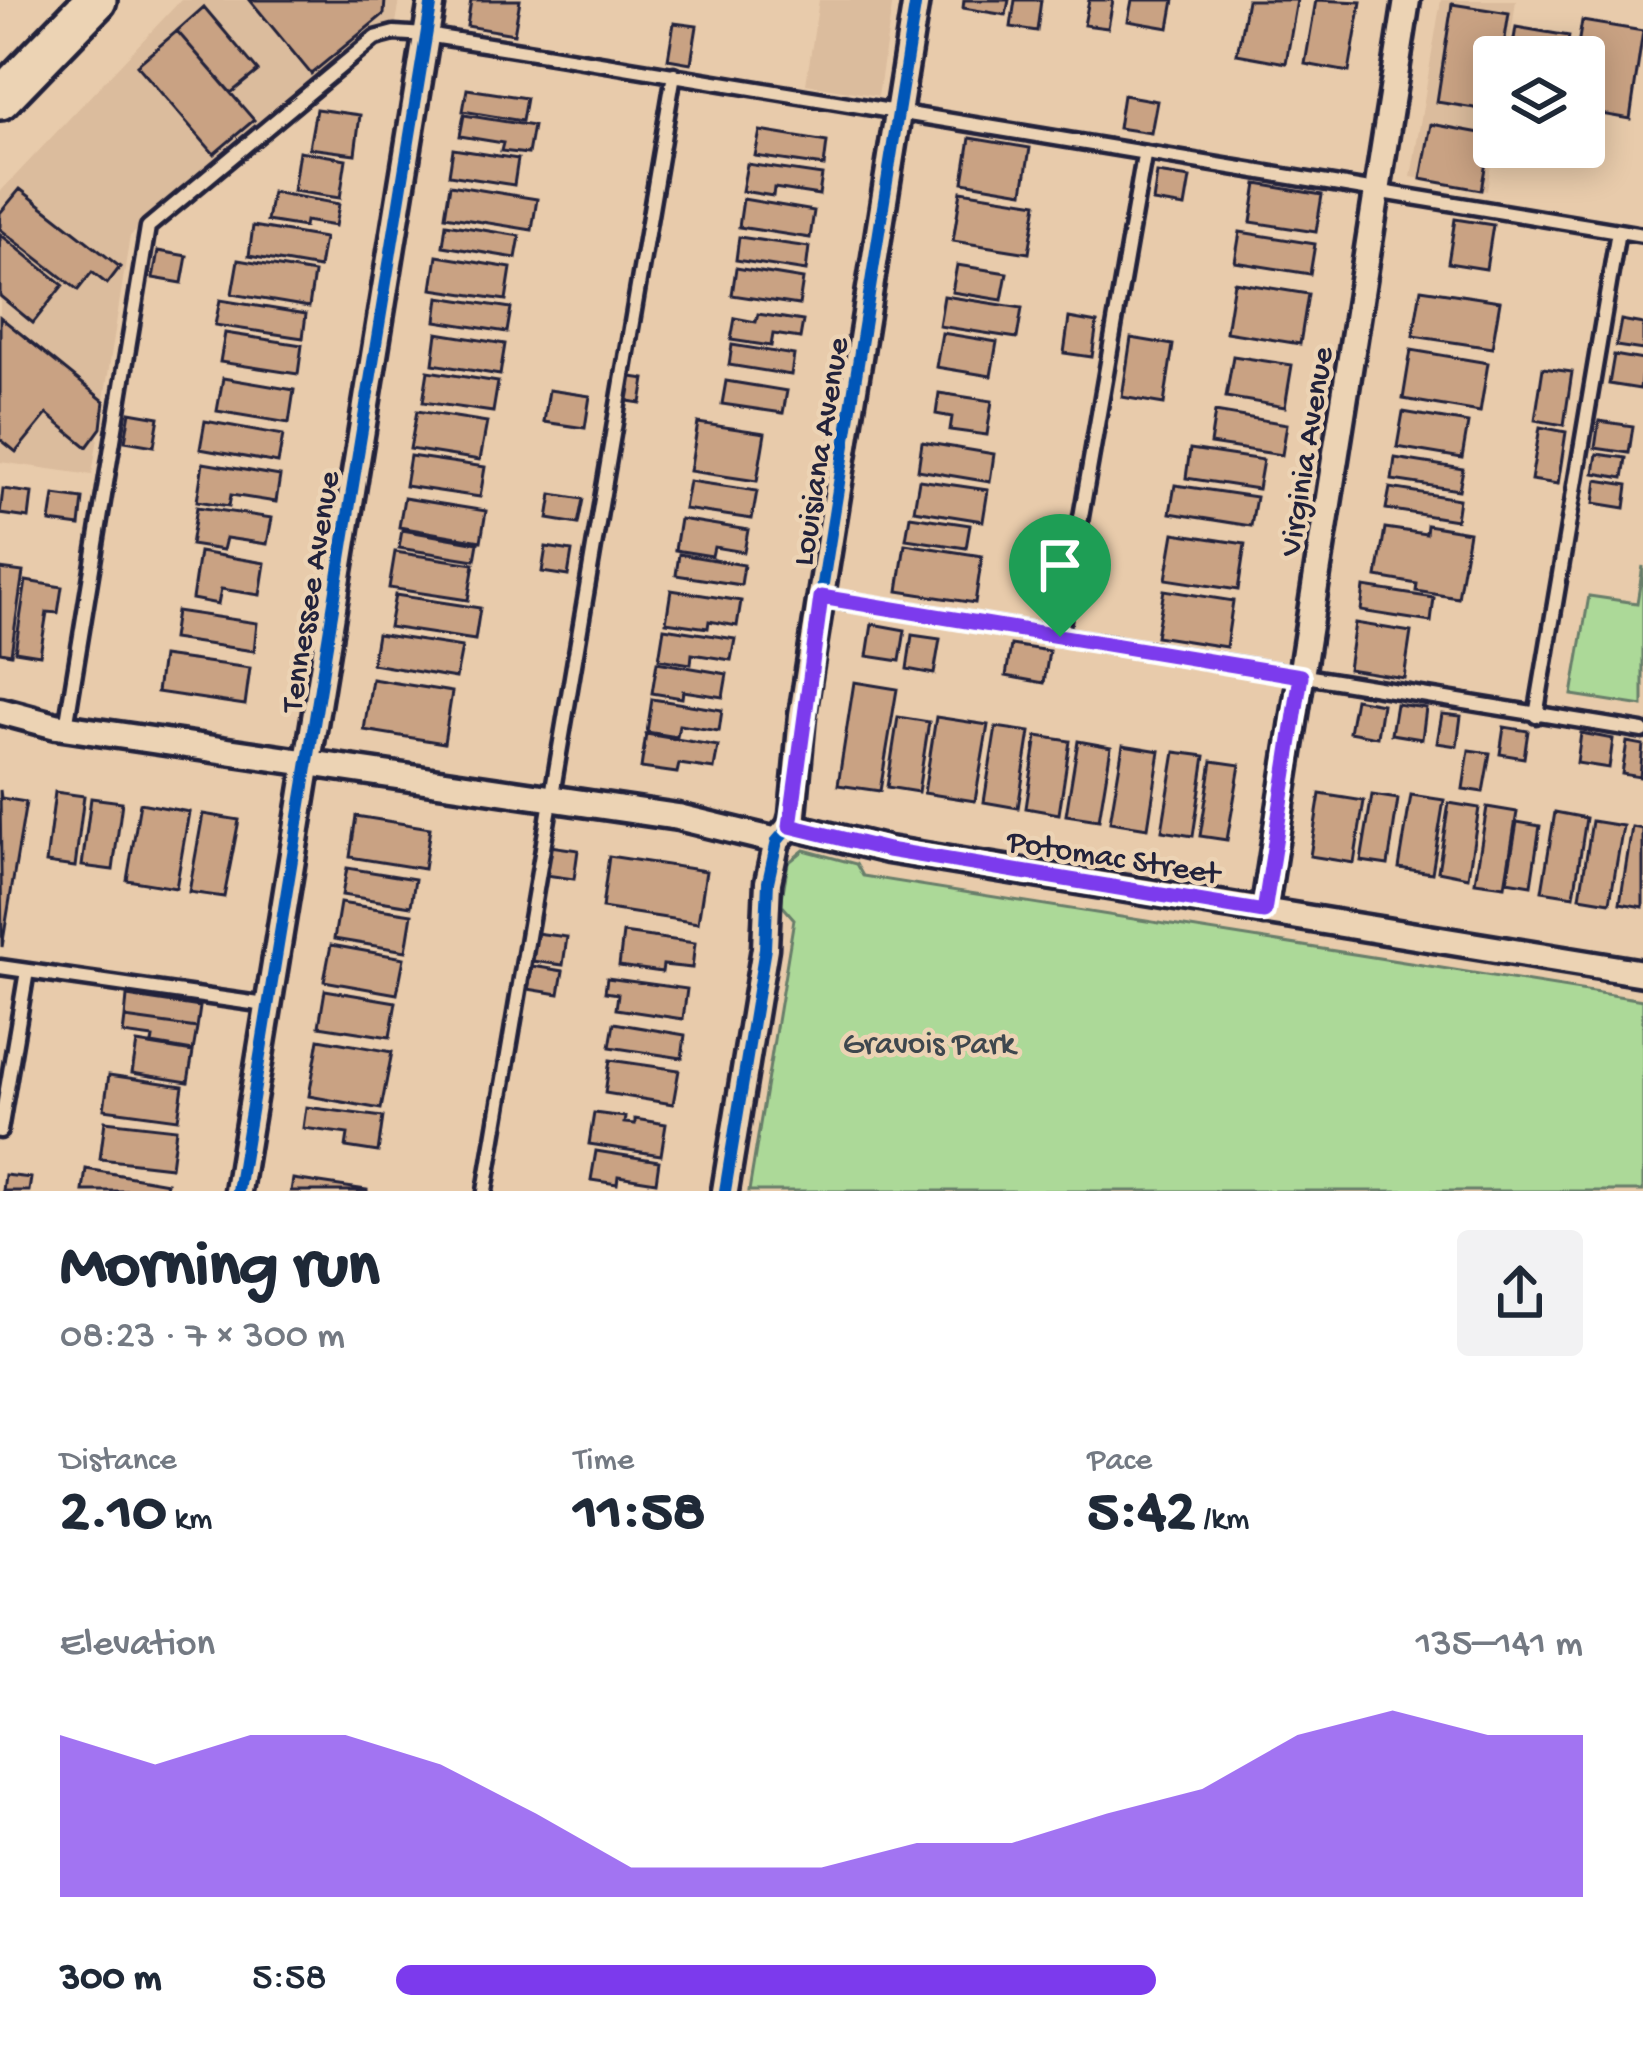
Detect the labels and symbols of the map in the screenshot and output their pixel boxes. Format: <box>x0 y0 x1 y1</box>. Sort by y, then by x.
street label: Louisiana Avenue <box>786 334 860 569</box>
street label: Virginia Avenue <box>1273 344 1344 560</box>
street label: Tennessee Avenue <box>275 468 351 717</box>
pin <box>1009 514 1111 637</box>
street label: Potomac Street <box>1003 824 1225 896</box>
park label: Gravois Park <box>843 1027 1019 1065</box>

